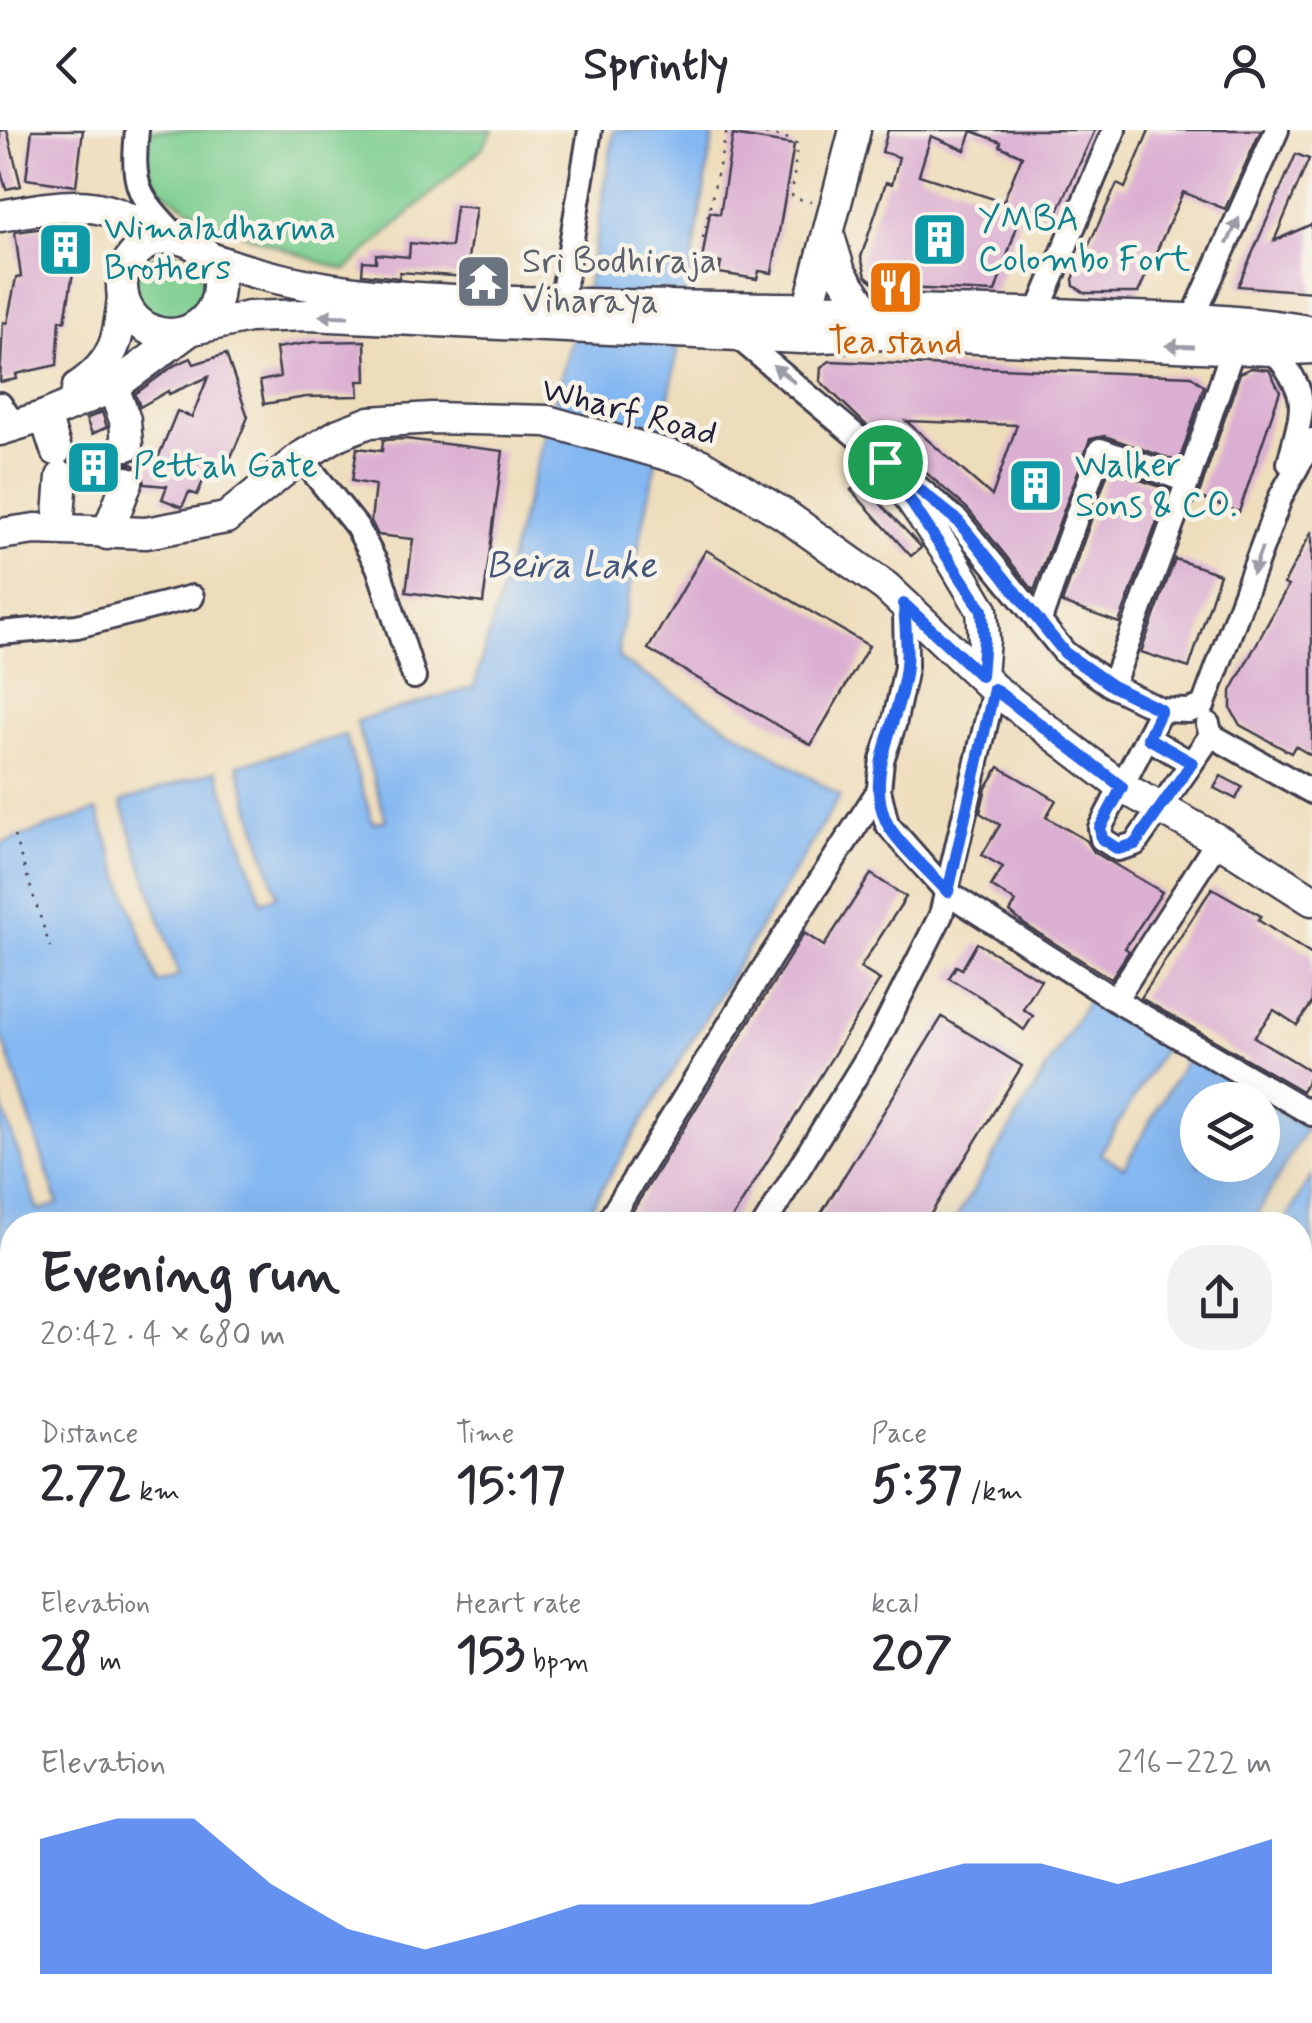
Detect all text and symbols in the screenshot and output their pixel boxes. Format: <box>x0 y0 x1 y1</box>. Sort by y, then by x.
text: Sprintly <box>583 36 729 95</box>
icon: back <box>40 38 95 93</box>
icon: person <box>1217 38 1272 93</box>
place label: YMBA Colombo Fort <box>978 197 1191 283</box>
place label: Wimaladharma Brothers <box>104 206 336 292</box>
building icon: YMBA Colombo Fort <box>909 210 969 270</box>
one-way arrow <box>1224 217 1241 246</box>
building icon: Wimaladharma Brothers <box>35 219 95 279</box>
place label: Sri Bodhiraja Viharaya <box>522 239 717 325</box>
temple icon: Sri Bodhiraja Viharaya <box>453 252 513 312</box>
restaurant icon: Tea stand <box>865 257 925 317</box>
one-way arrow <box>318 308 350 324</box>
place label: Tea stand <box>828 320 962 366</box>
one-way arrow <box>1163 337 1195 353</box>
one-way arrow <box>772 364 797 385</box>
street label: Wharf Road <box>536 367 722 457</box>
pin <box>843 420 928 505</box>
icon: arrive <box>858 435 913 490</box>
building icon: Pettah Gate <box>64 437 124 497</box>
place label: Walker Sons & CO. <box>1075 443 1238 529</box>
place label: Pettah Gate <box>133 444 318 490</box>
building icon: Walker Sons & CO. <box>1006 456 1066 516</box>
water label: Beira Lake <box>485 542 658 591</box>
one-way arrow <box>1249 546 1264 576</box>
map controls <box>1180 1082 1280 1182</box>
button: layers <box>1180 1082 1280 1182</box>
text: Evening run <box>40 1240 340 1312</box>
button: share <box>1167 1245 1272 1350</box>
text: 20:42 · 4 × 680 m <box>40 1314 285 1356</box>
text: Distance <box>40 1416 138 1453</box>
text: Time <box>456 1416 514 1453</box>
text: Pace <box>871 1416 927 1453</box>
text: 2.72 <box>40 1453 132 1519</box>
text: 15:17 <box>456 1453 566 1519</box>
text: 5:37 <box>871 1453 962 1519</box>
text: km <box>132 1474 180 1511</box>
text: /km <box>962 1474 1023 1511</box>
text: Elevation <box>40 1586 150 1623</box>
text: Heart rate <box>456 1586 581 1623</box>
text: kcal <box>871 1586 918 1623</box>
text: 28 <box>40 1623 92 1689</box>
text: 153 <box>456 1623 525 1689</box>
text: 207 <box>871 1623 952 1689</box>
text: m <box>92 1644 122 1681</box>
text: bpm <box>525 1644 589 1681</box>
text: Elevation <box>40 1742 166 1784</box>
text: 216–222 m <box>1117 1742 1272 1784</box>

